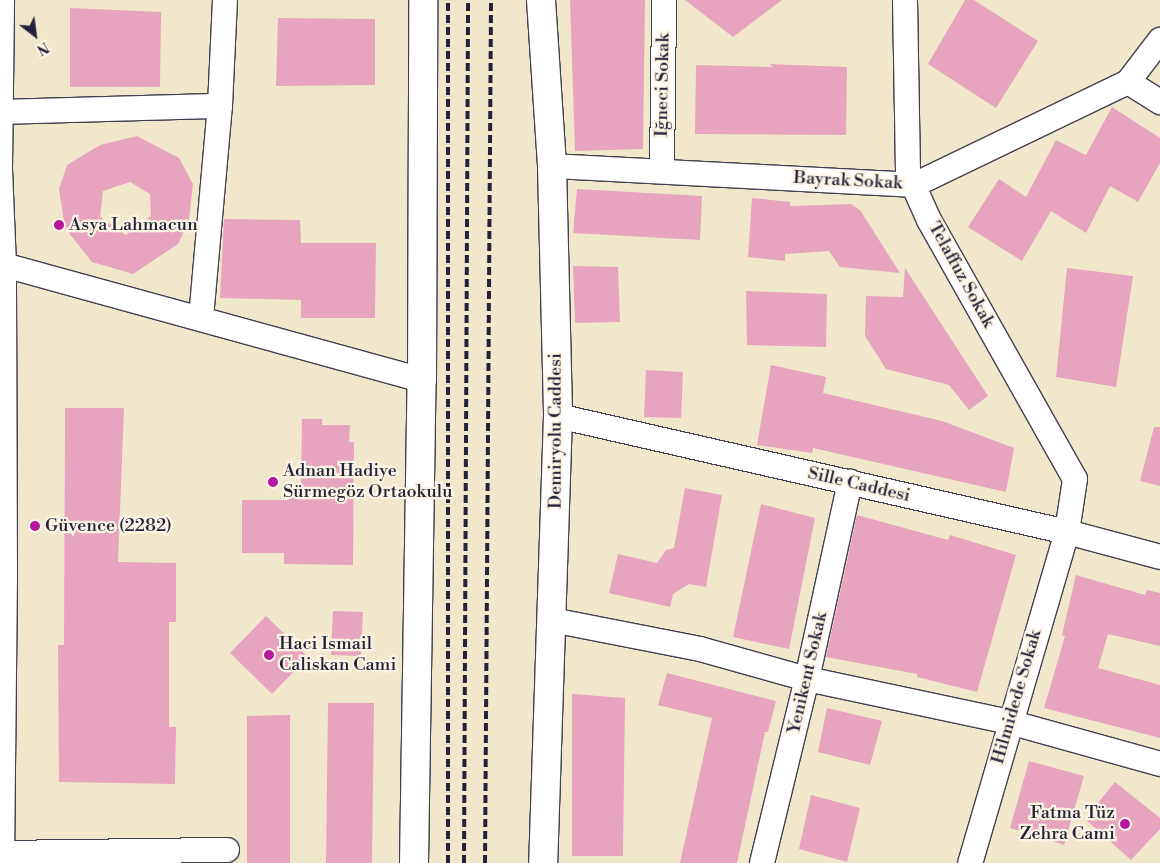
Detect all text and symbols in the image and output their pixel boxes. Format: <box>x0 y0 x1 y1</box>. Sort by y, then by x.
north arrow <box>10 10 60 60</box>
street label: Iğneci Sokak <box>651 33 675 137</box>
text: N <box>33 37 52 59</box>
street label: Bayrak Sokak <box>793 167 903 195</box>
place label: Asya Lahmacun <box>69 214 198 236</box>
street label: Telaffuz Sokak <box>923 218 999 332</box>
marker: Asya Lahmacun <box>53 219 65 231</box>
street label: Demiryolu Caddesi <box>545 353 567 509</box>
place label: Adnan Hadiye Sürmegöz Ortaokulu <box>283 461 452 504</box>
street label: Sille Caddesi <box>806 463 912 507</box>
marker: Adnan Hadiye Sürmegöz Ortaokulu <box>267 476 279 488</box>
place label: Güvence (2282) <box>45 515 172 537</box>
marker: Güvence (2282) <box>29 520 41 532</box>
street label: Yenikent Sokak <box>783 610 833 736</box>
street label: Hilmidede Sokak <box>988 627 1046 767</box>
place label: Haci Ismail Caliskan Cami <box>279 634 396 676</box>
marker: Haci Ismail Caliskan Cami <box>263 649 275 661</box>
place label: Fatma Tüz Zehra Cami <box>1020 803 1115 846</box>
marker: Fatma Tüz Zehra Cami <box>1119 818 1131 830</box>

